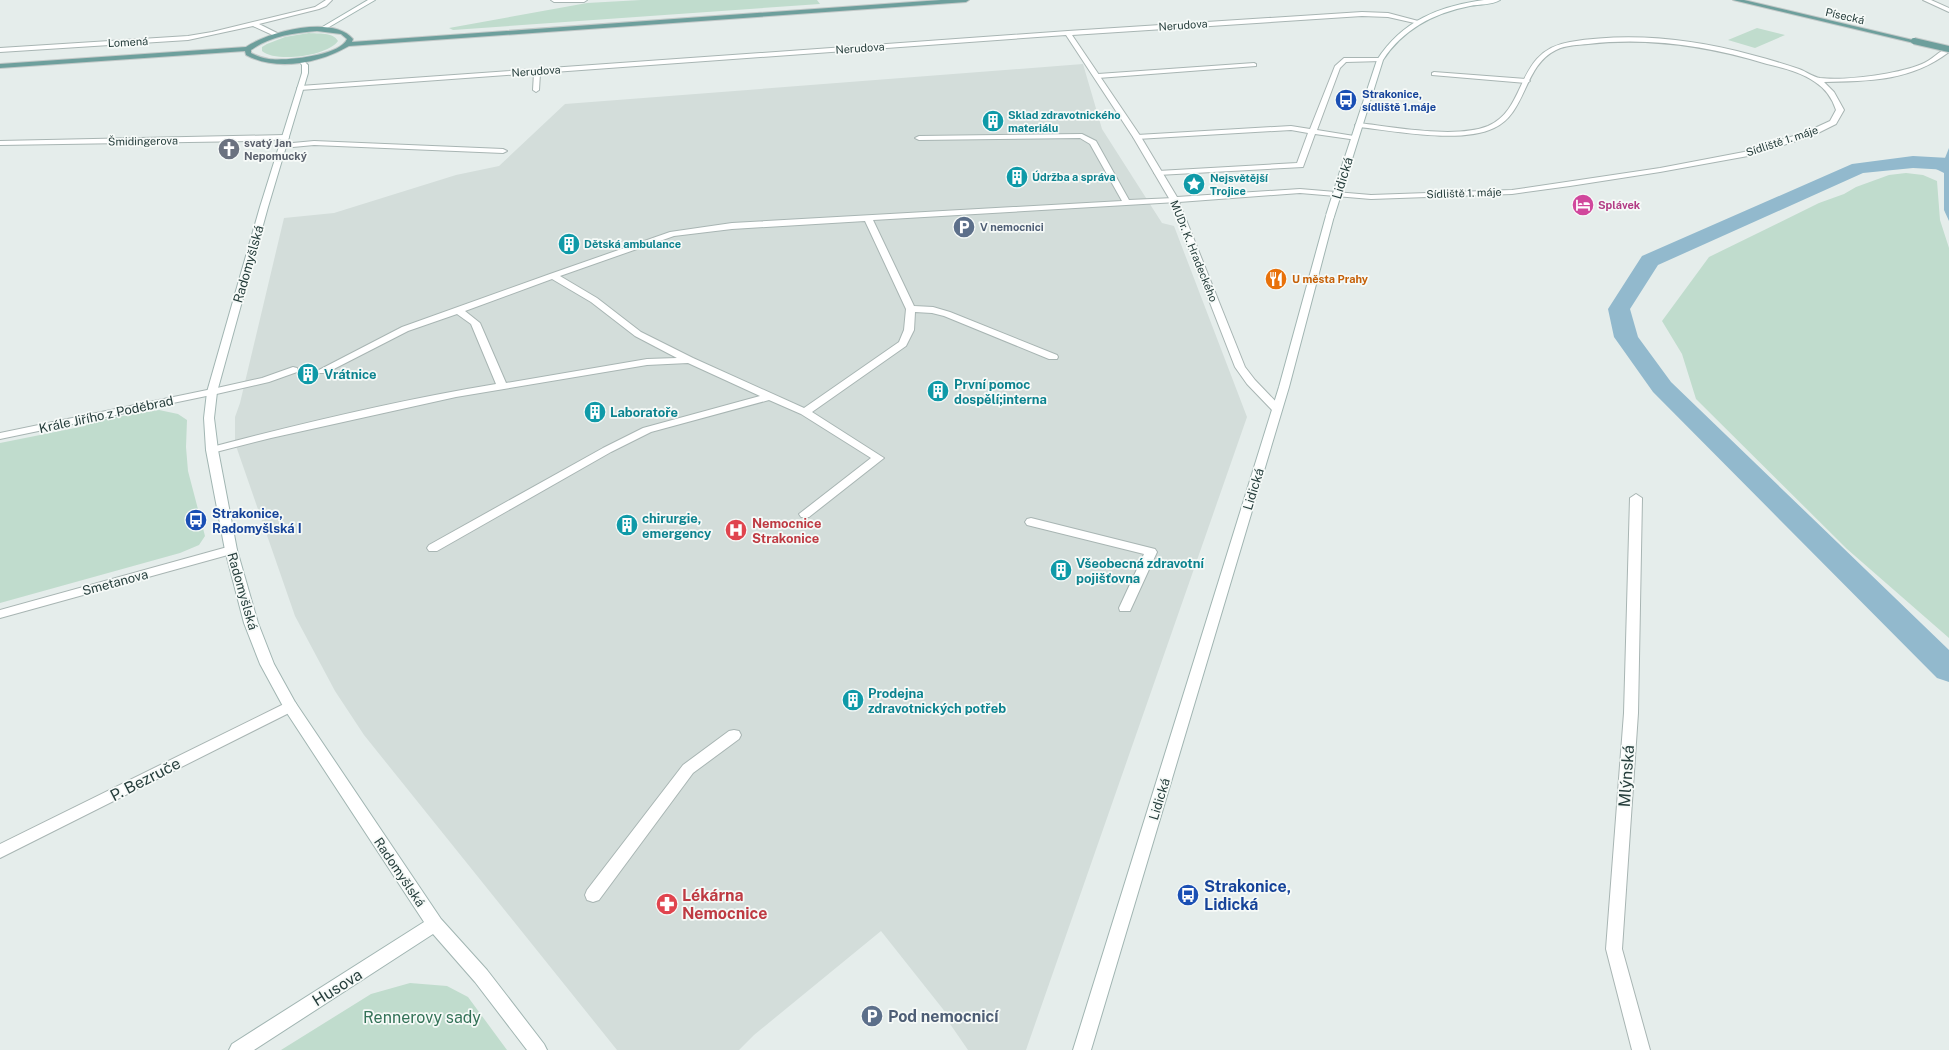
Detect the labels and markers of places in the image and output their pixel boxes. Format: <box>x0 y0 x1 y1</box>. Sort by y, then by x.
bus stop icon: Strakonice, sídliště 1.máje <box>1333 87 1359 113</box>
place label: Strakonice, sídliště 1.máje <box>1362 88 1436 113</box>
building icon: Sklad zdravotnického materiálu <box>980 108 1006 134</box>
place label: Sklad zdravotnického materiálu <box>1008 109 1121 134</box>
church icon: svatý Jan Nepomucký <box>216 136 242 162</box>
place label: svatý Jan Nepomucký <box>244 137 308 162</box>
building icon: Údržba a správa <box>1004 164 1030 190</box>
place label: Údržba a správa <box>1032 170 1115 183</box>
place icon: Nejsvětější Trojice <box>1181 171 1207 197</box>
place label: Nejsvětější Trojice <box>1210 172 1269 197</box>
hotel icon: Splávek <box>1570 192 1596 218</box>
place label: Splávek <box>1598 199 1641 211</box>
parking icon: V nemocnici <box>951 214 977 240</box>
place label: V nemocnici <box>980 221 1044 233</box>
building icon: Dětská ambulance <box>556 231 582 257</box>
place label: Dětská ambulance <box>584 238 681 250</box>
restaurant icon: U města Prahy <box>1263 266 1289 292</box>
place label: U města Prahy <box>1292 273 1369 285</box>
building icon: Vrátnice <box>295 361 321 387</box>
place label: Vrátnice <box>324 367 377 382</box>
place label: První pomoc dospělí;interna <box>954 377 1047 407</box>
building icon: První pomoc dospělí;interna <box>925 378 951 404</box>
building icon: Laboratoře <box>582 399 608 425</box>
place label: Laboratoře <box>610 405 678 420</box>
place label: Strakonice, Radomyšlská I <box>212 506 302 536</box>
bus stop icon: Strakonice, Radomyšlská I <box>183 507 209 533</box>
place label: chirurgie, emergency <box>642 511 712 541</box>
building icon: chirurgie, emergency <box>614 512 640 538</box>
place label: Nemocnice Strakonice <box>752 516 821 546</box>
hospital icon: Nemocnice Strakonice <box>723 517 749 543</box>
place label: Všeobecná zdravotní pojišťovna <box>1076 556 1204 586</box>
building icon: Všeobecná zdravotní pojišťovna <box>1048 557 1074 583</box>
place label: Prodejna zdravotnických potřeb <box>868 686 1006 716</box>
building icon: Prodejna zdravotnických potřeb <box>840 687 866 713</box>
place label: Strakonice, Lidická <box>1204 877 1291 914</box>
bus stop icon: Strakonice, Lidická <box>1175 882 1201 908</box>
place label: Lékárna Nemocnice <box>682 886 767 923</box>
pharmacy icon: Lékárna Nemocnice <box>654 891 680 917</box>
parking icon: Pod nemocnicí <box>859 1003 885 1029</box>
place label: Pod nemocnicí <box>888 1007 999 1026</box>

